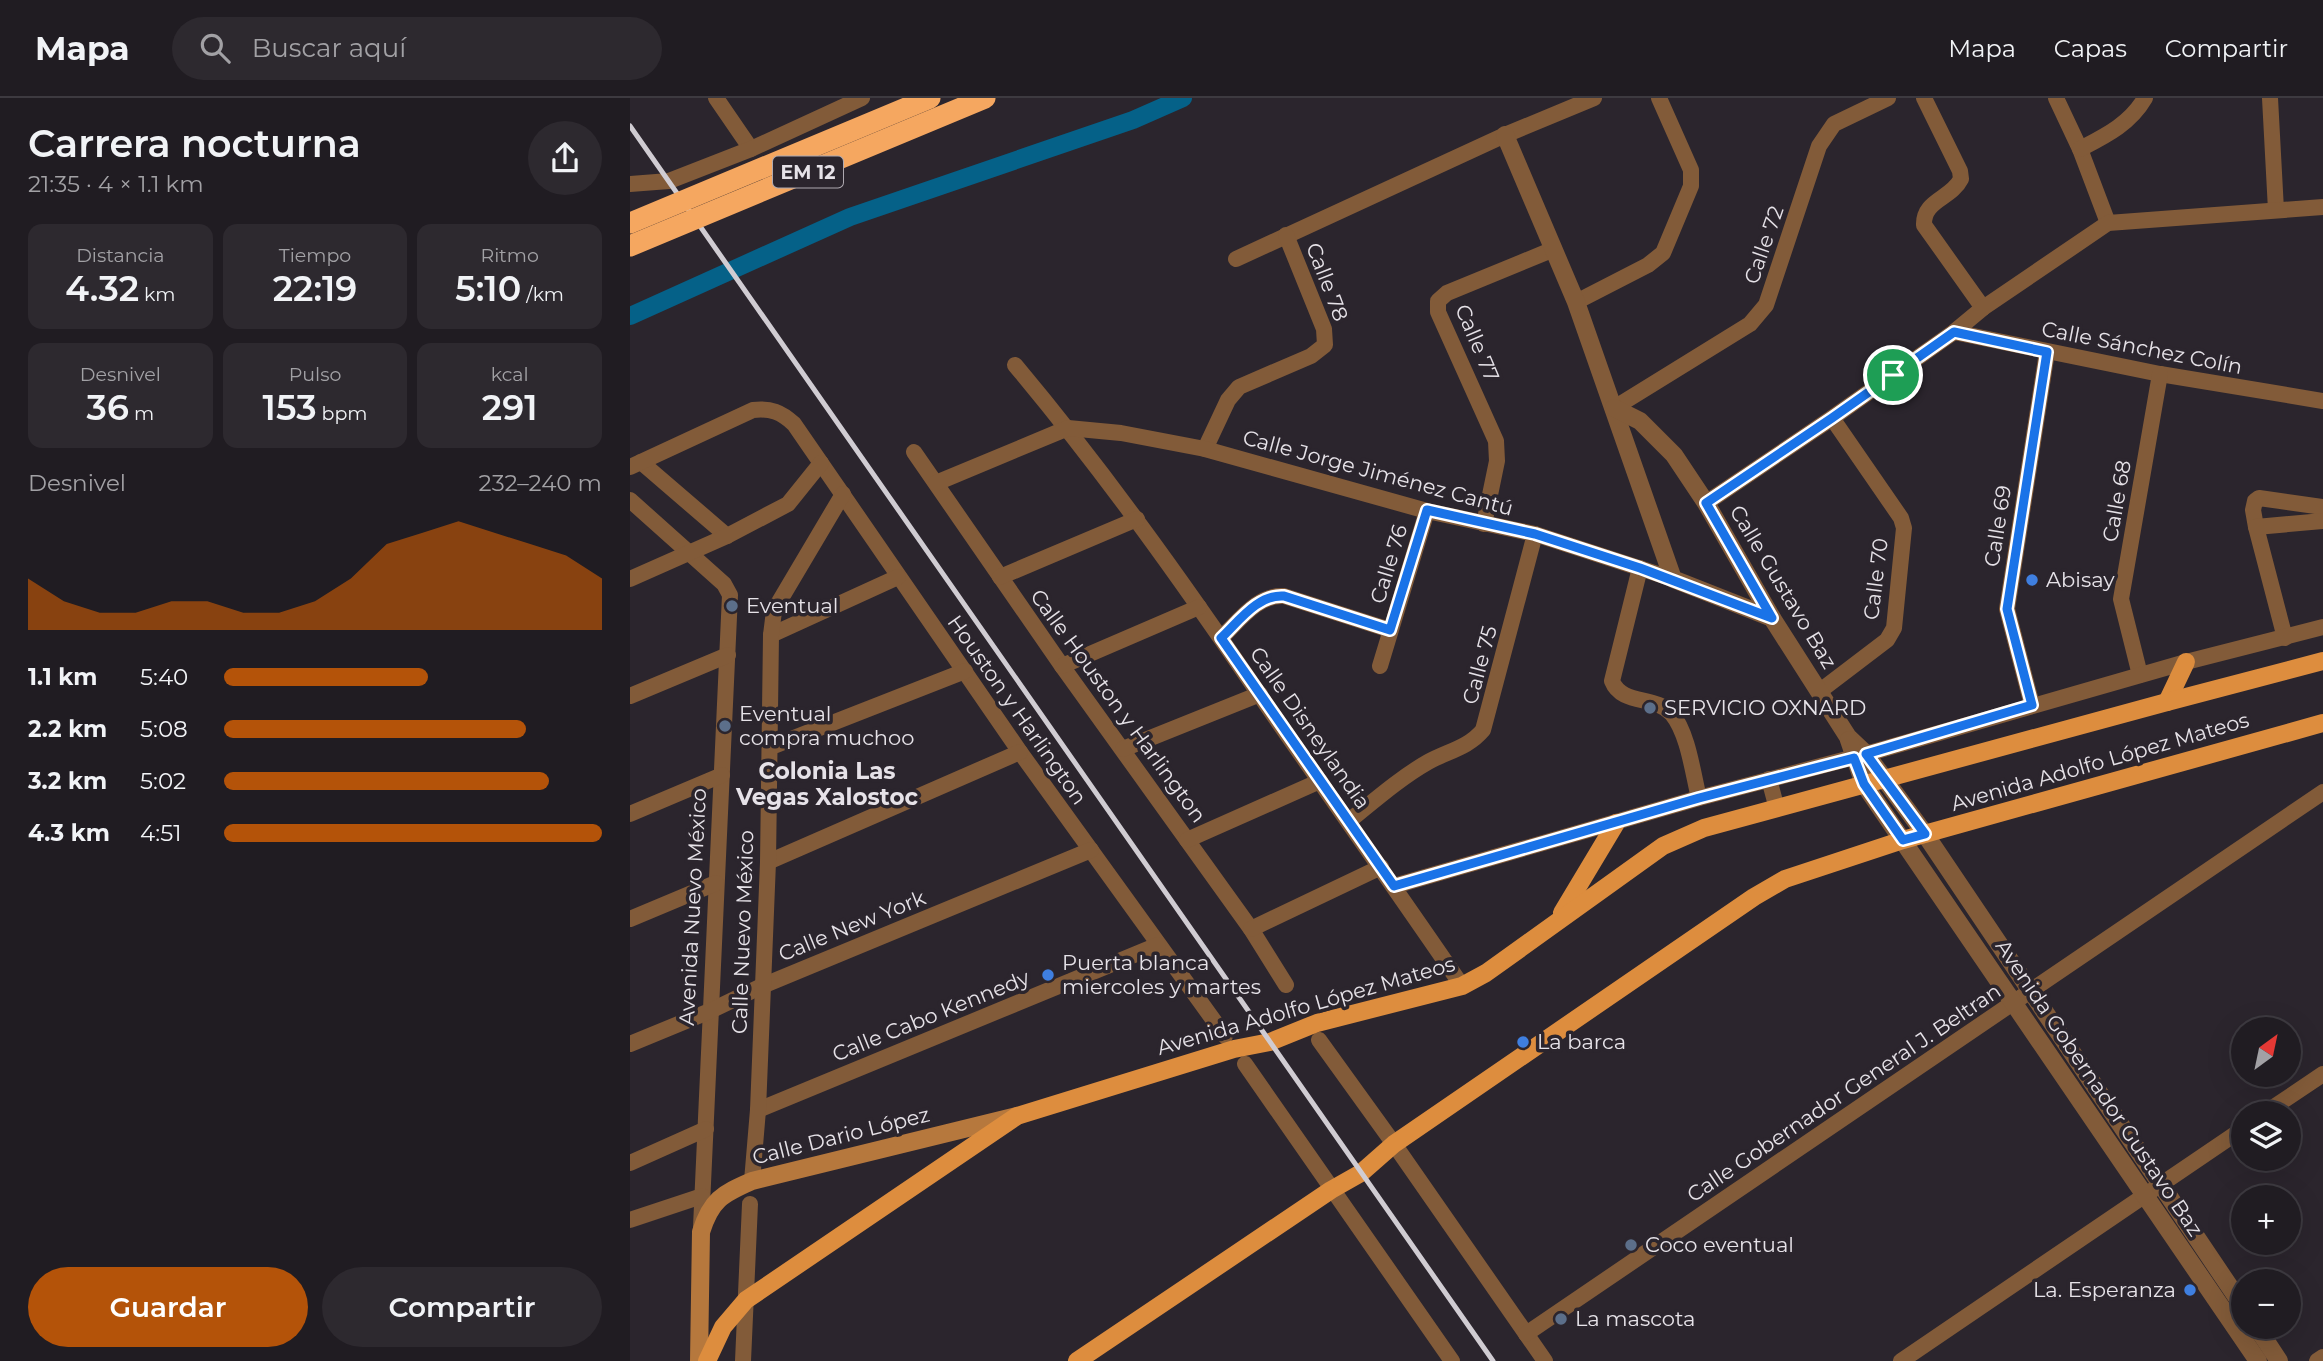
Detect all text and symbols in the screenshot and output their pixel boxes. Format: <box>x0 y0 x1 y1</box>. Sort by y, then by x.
search box <box>172 17 662 80</box>
text: Mapa <box>35 28 130 68</box>
icon: search <box>196 29 234 67</box>
text: Buscar aquí <box>252 32 406 64</box>
text: Mapa <box>1948 34 2016 63</box>
text: Capas <box>2054 34 2127 63</box>
text: Compartir <box>2165 34 2288 63</box>
text: Carrera nocturna <box>28 120 361 167</box>
button: share <box>528 121 602 195</box>
road number: EM 12 <box>773 156 843 188</box>
text: 21:35 · 4 × 1.1 km <box>28 170 204 198</box>
street label: Calle 72 <box>1739 202 1789 287</box>
street label: Calle 78 <box>1301 239 1354 325</box>
text: Distancia <box>76 244 165 267</box>
text: Tiempo <box>279 244 351 267</box>
text: Ritmo <box>480 244 539 267</box>
text: 4.32 <box>65 267 139 310</box>
text: 22:19 <box>273 267 357 310</box>
text: 5:10 <box>455 267 521 310</box>
text: km <box>139 283 175 306</box>
text: /km <box>521 283 564 306</box>
street label: Calle 77 <box>1450 300 1505 385</box>
street label: Calle Sánchez Colín <box>2040 316 2245 379</box>
pin <box>1863 345 1923 405</box>
icon: arrive <box>1874 356 1912 394</box>
text: Desnivel <box>80 363 161 386</box>
text: Pulso <box>289 363 341 386</box>
text: kcal <box>491 363 529 386</box>
text: 36 <box>87 386 129 429</box>
text: 153 <box>263 386 317 429</box>
text: 291 <box>482 386 537 429</box>
text: m <box>129 402 154 425</box>
text: bpm <box>317 402 367 425</box>
street label: Calle Jorge Jiménez Cantú <box>1240 424 1516 521</box>
street label: Calle 68 <box>2097 458 2136 544</box>
text: Desnivel <box>28 469 126 497</box>
text: 232–240 m <box>479 469 602 497</box>
street label: Calle 69 <box>1979 483 2016 568</box>
street label: Calle Gustavo Baz <box>1725 501 1842 673</box>
street label: Calle 76 <box>1365 521 1412 606</box>
street label: Calle 70 <box>1858 536 1893 621</box>
place label: Abisay <box>2046 567 2115 592</box>
marker: Abisay <box>2024 572 2040 588</box>
street label: Calle Houston y Harlington <box>1025 584 1211 827</box>
place label: Eventual <box>746 593 838 618</box>
marker: Eventual <box>724 598 740 614</box>
street label: Houston y Harlington <box>942 610 1092 809</box>
street label: Calle 75 <box>1457 623 1502 707</box>
street label: Calle Disneylandia <box>1245 642 1376 814</box>
text: 1.1 km <box>28 663 97 691</box>
text: 5:40 <box>140 663 188 691</box>
place label: SERVICIO OXNARD <box>1664 695 1866 720</box>
marker: SERVICIO OXNARD <box>1642 700 1658 716</box>
place label: Eventual compra muchoo <box>739 701 914 750</box>
street label: Avenida Adolfo López Mateos <box>1948 707 2252 816</box>
text: 2.2 km <box>28 715 107 743</box>
text: 5:08 <box>140 715 188 743</box>
marker: Eventual compra muchoo <box>717 718 733 734</box>
district label: Colonia Las Vegas Xalostoc <box>735 757 918 811</box>
text: 3.2 km <box>28 767 107 795</box>
text: 5:02 <box>140 767 186 795</box>
street label: Avenida Nuevo México <box>674 788 711 1026</box>
text: 4.3 km <box>28 819 110 847</box>
text: 4:51 <box>140 819 182 847</box>
street label: Calle Nuevo México <box>726 830 759 1034</box>
street label: Calle New York <box>775 885 929 966</box>
street label: Avenida Gobernador Gustavo Baz <box>1991 935 2208 1241</box>
place label: Puerta blanca miercoles y martes <box>1062 950 1261 999</box>
street label: Avenida Adolfo López Mateos <box>1154 951 1458 1060</box>
street label: Calle Cabo Kennedy <box>829 964 1034 1067</box>
marker: Puerta blanca miercoles y martes <box>1040 967 1056 983</box>
street label: Calle Gobernador General J. Beltran <box>1682 978 2005 1207</box>
north arrow <box>2231 1017 2301 1087</box>
map controls <box>2231 1017 2301 1339</box>
place label: La barca <box>1537 1029 1626 1054</box>
marker: La barca <box>1515 1034 1531 1050</box>
street label: Calle Dario López <box>750 1101 932 1170</box>
button: layers <box>2231 1101 2301 1171</box>
button: + <box>2231 1185 2301 1255</box>
place label: Coco eventual <box>1645 1232 1794 1257</box>
marker: Coco eventual <box>1623 1237 1639 1253</box>
button: Guardar <box>28 1267 308 1347</box>
button: Compartir <box>322 1267 602 1347</box>
button: − <box>2231 1269 2301 1339</box>
place label: La. Esperanza <box>2033 1277 2176 1302</box>
marker: La. Esperanza <box>2182 1282 2198 1298</box>
place label: La mascota <box>1575 1306 1695 1331</box>
marker: La mascota <box>1553 1311 1569 1327</box>

